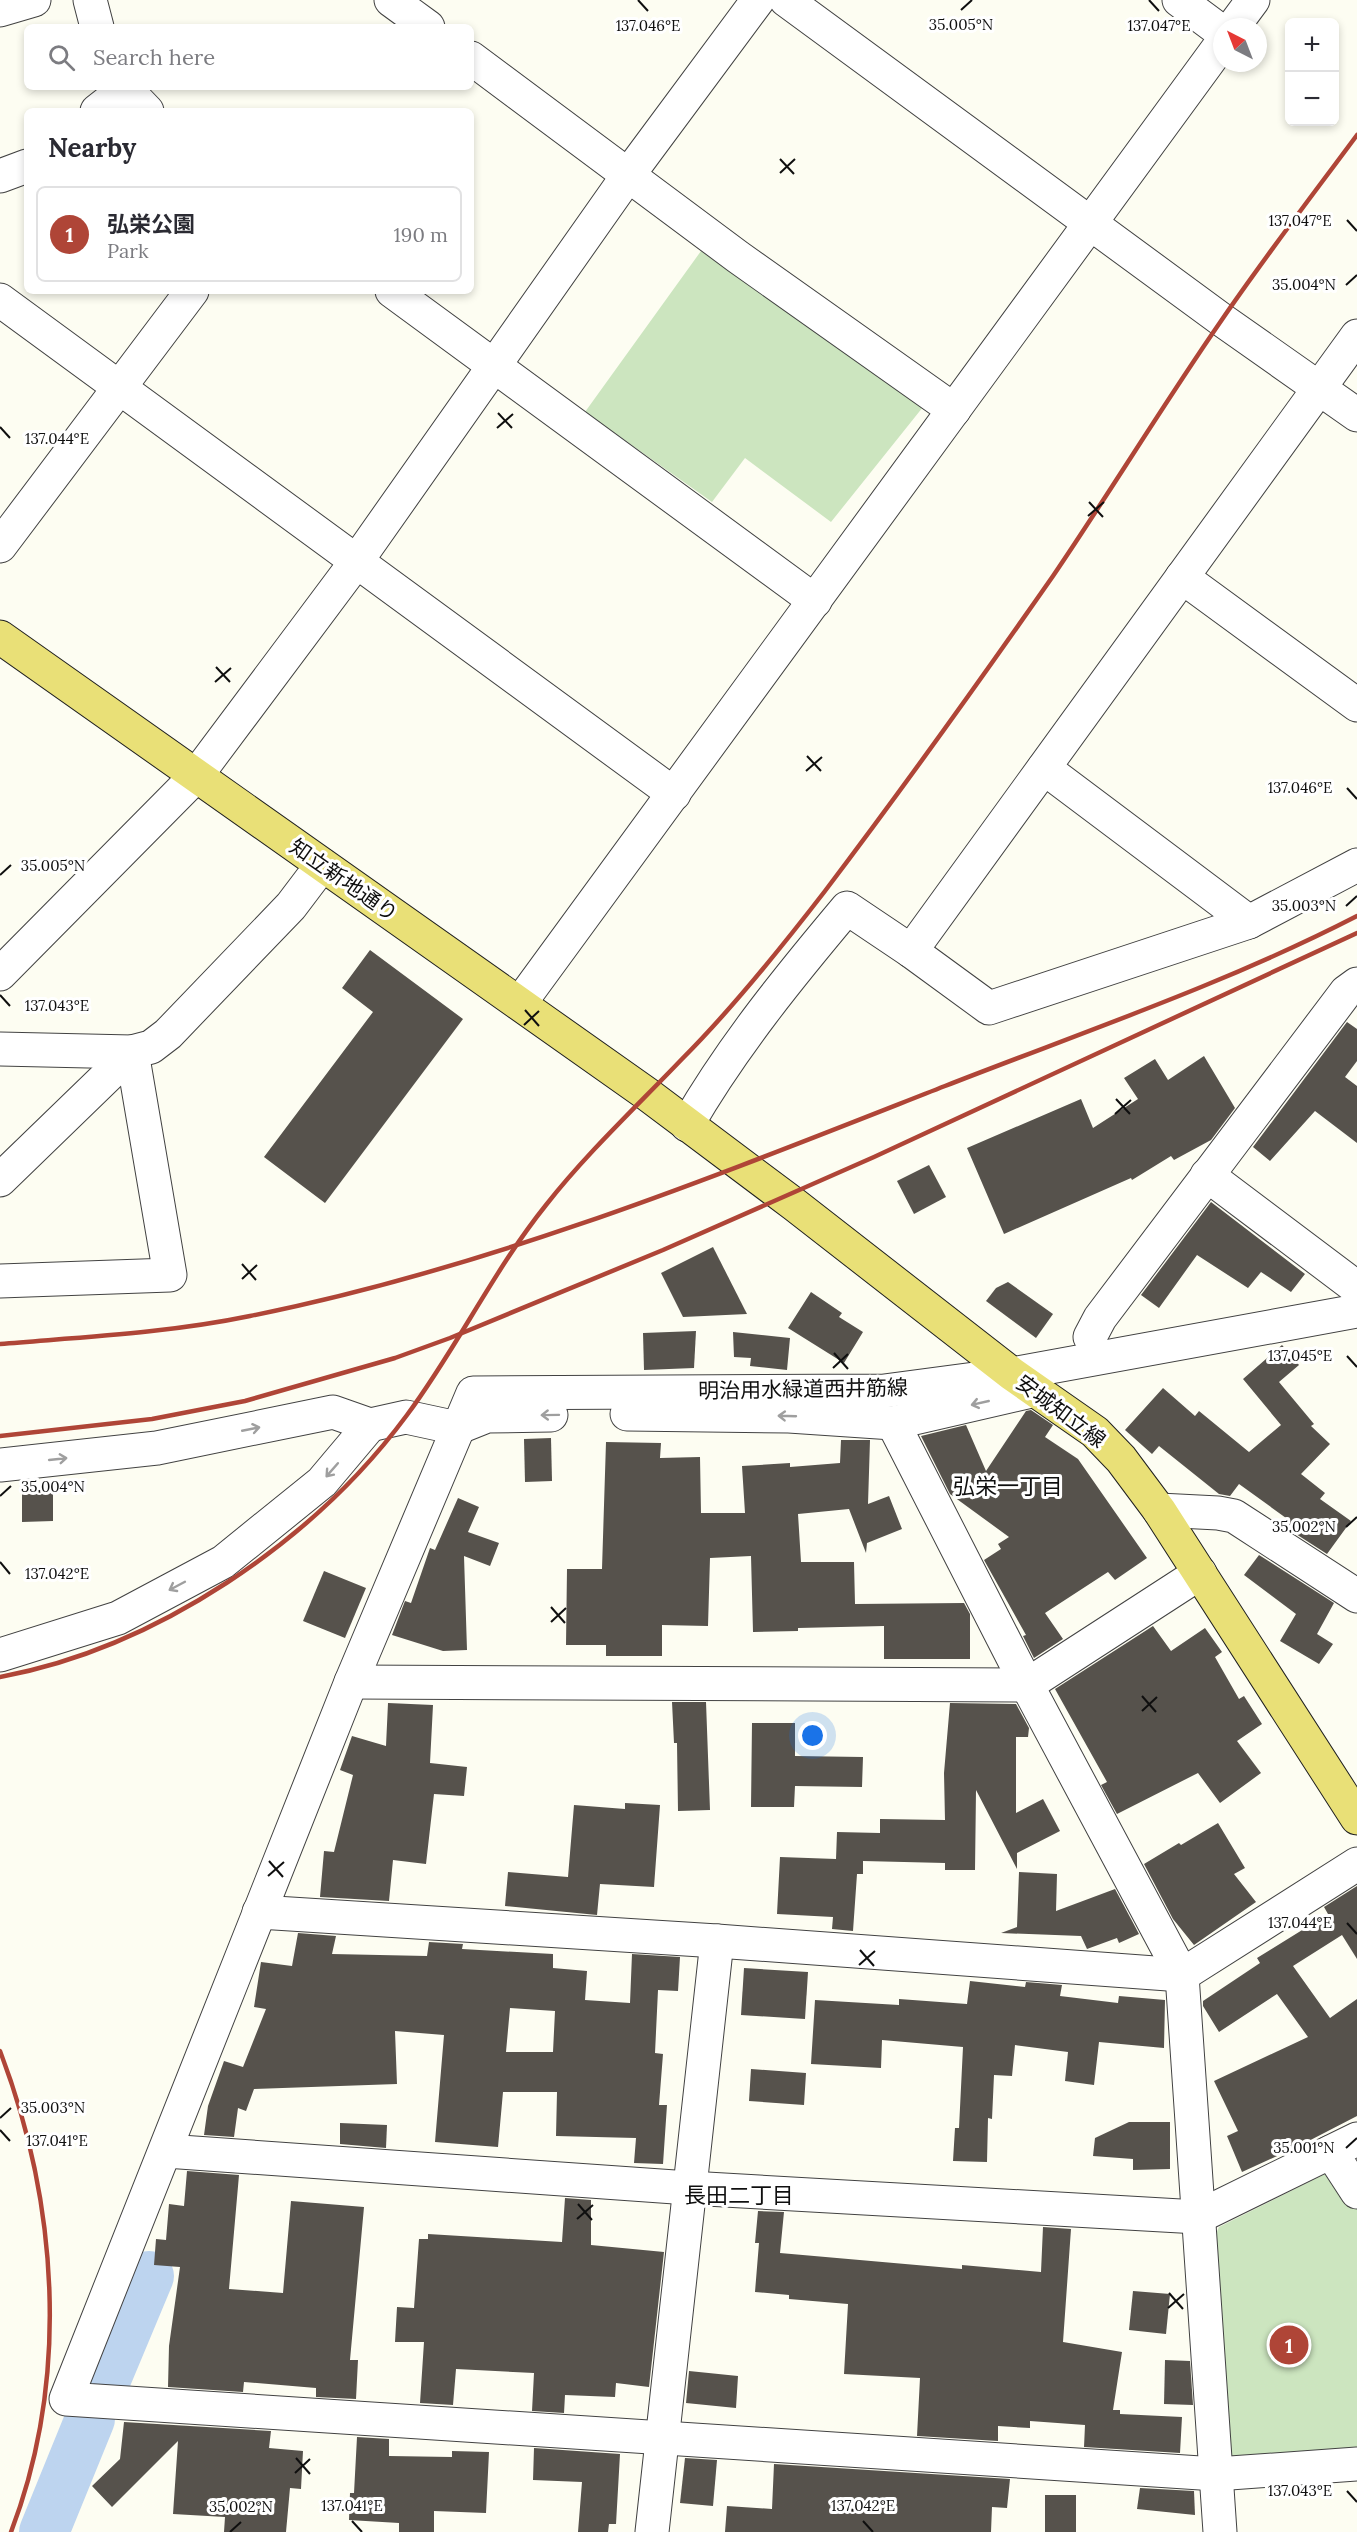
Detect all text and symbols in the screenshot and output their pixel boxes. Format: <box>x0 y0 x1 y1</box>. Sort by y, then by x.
text: 35.005°N <box>929 15 993 34</box>
text: 137.046°E <box>616 16 680 35</box>
text: 137.047°E <box>1128 16 1190 35</box>
north arrow <box>1213 18 1267 72</box>
map controls <box>1285 18 1339 126</box>
button: + <box>1285 18 1339 72</box>
search box <box>24 24 474 90</box>
icon: search <box>45 41 78 74</box>
text: Search here <box>93 43 215 71</box>
button: − <box>1285 72 1339 126</box>
text: Nearby <box>48 131 136 164</box>
text: 弘栄公園 <box>107 210 195 238</box>
text: 137.047°E <box>1269 211 1331 230</box>
text: 1 <box>65 222 74 247</box>
text: 190 m <box>394 222 448 247</box>
text: Park <box>107 238 149 263</box>
text: 35.004°N <box>1272 275 1336 294</box>
text: 137.044°E <box>25 429 89 448</box>
text: 137.046°E <box>1268 778 1332 797</box>
street label: 知立新地通り <box>285 833 403 927</box>
text: 35.005°N <box>21 856 85 875</box>
text: 35.003°N <box>1272 896 1336 915</box>
text: 137.043°E <box>25 996 89 1015</box>
text: 137.045°E <box>1268 1346 1332 1365</box>
street label: 安城知立線 <box>1011 1369 1111 1453</box>
street label: 明治用水緑道西井筋線 <box>698 1374 908 1404</box>
one-way arrow <box>971 1398 990 1409</box>
one-way arrow <box>541 1409 561 1421</box>
one-way arrow <box>778 1410 798 1422</box>
one-way arrow <box>240 1423 260 1434</box>
one-way arrow <box>48 1453 68 1464</box>
one-way arrow <box>325 1462 339 1477</box>
district label: 弘栄一丁目 <box>953 1472 1063 1500</box>
text: 35.004°N <box>21 1477 85 1496</box>
text: 35.002°N <box>1272 1517 1336 1536</box>
text: 137.042°E <box>25 1564 89 1583</box>
one-way arrow <box>169 1580 186 1592</box>
your location <box>798 1721 827 1750</box>
text: 137.044°E <box>1268 1913 1332 1932</box>
text: 35.003°N <box>21 2098 85 2117</box>
text: 137.041°E <box>26 2131 88 2150</box>
text: 35.001°N <box>1273 2138 1335 2157</box>
district label: 長田二丁目 <box>684 2181 794 2209</box>
pin: 1 <box>1270 2322 1308 2368</box>
text: 137.043°E <box>1268 2481 1332 2500</box>
text: 137.041°E <box>321 2496 383 2515</box>
text: 137.042°E <box>831 2496 895 2515</box>
text: 35.002°N <box>209 2497 273 2516</box>

